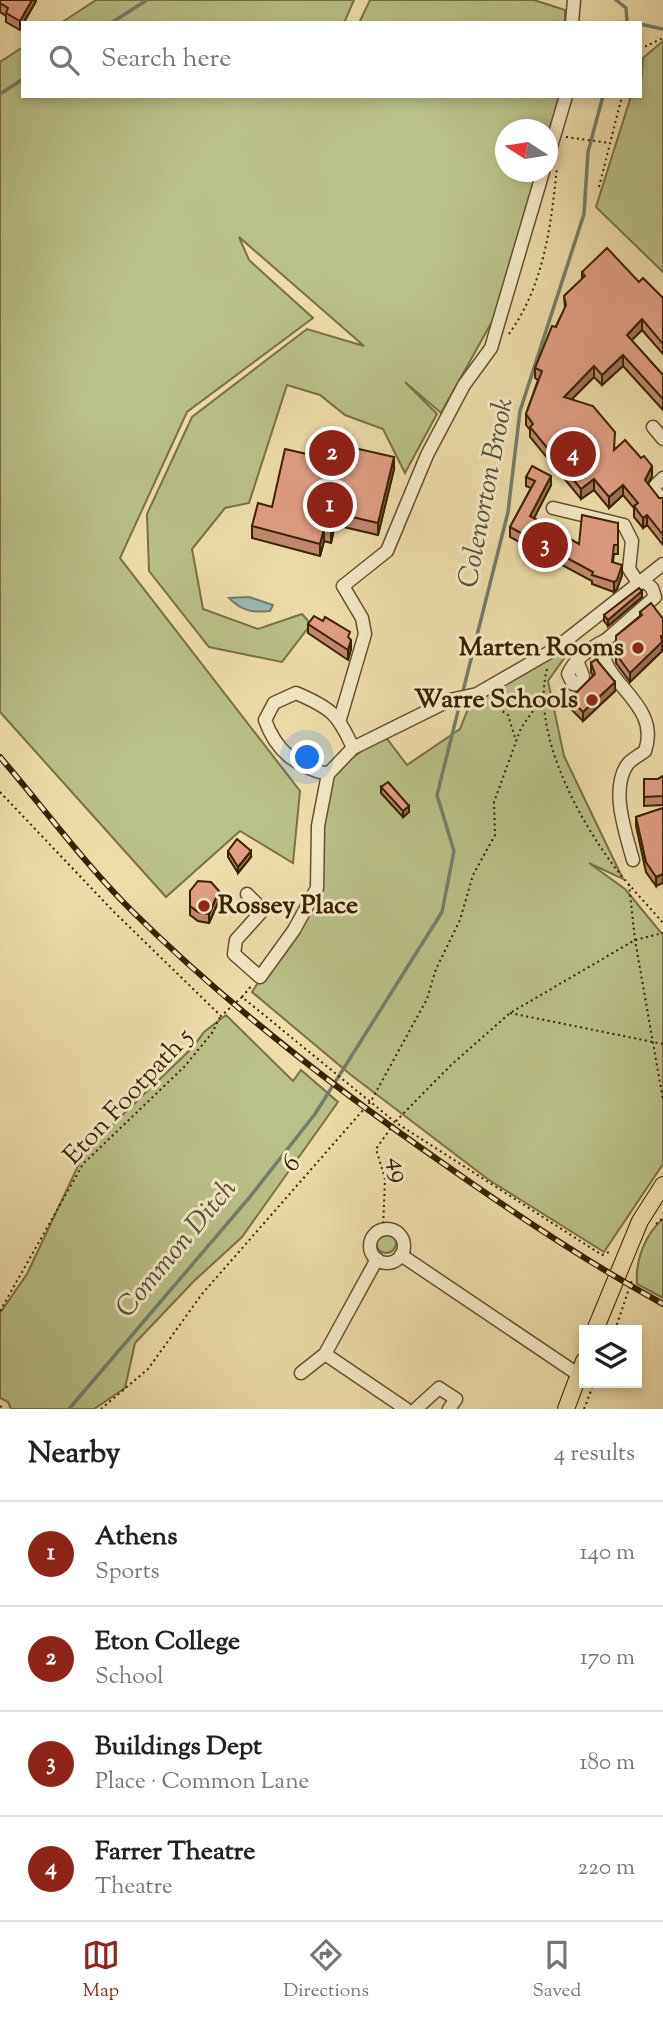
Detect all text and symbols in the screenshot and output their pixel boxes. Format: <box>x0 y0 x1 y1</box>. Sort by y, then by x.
search box <box>21 21 642 98</box>
icon: search <box>45 41 83 79</box>
text: Search here <box>101 41 231 78</box>
north arrow <box>495 119 558 182</box>
water label: Colenorton Brook <box>449 394 525 591</box>
pin: 2 <box>309 427 355 479</box>
pin: 4 <box>550 428 596 480</box>
pin: 1 <box>307 479 353 531</box>
pin: 3 <box>522 519 568 571</box>
place label: Marten Rooms <box>459 630 624 667</box>
marker: Marten Rooms <box>630 640 646 656</box>
place label: Warre Schools <box>414 682 578 719</box>
marker: Warre Schools <box>584 692 600 708</box>
your location <box>290 740 324 774</box>
place label: Rossey Place <box>218 888 358 925</box>
marker: Rossey Place <box>196 898 212 914</box>
street label: Eton Footpath 5 <box>56 1020 203 1174</box>
street label: 6 <box>274 1147 310 1181</box>
street label: 49 <box>378 1155 418 1185</box>
water label: Common Ditch <box>107 1171 247 1327</box>
map controls <box>579 1325 642 1388</box>
button: layers <box>579 1325 642 1388</box>
text: Nearby <box>28 1433 120 1476</box>
text: 4 results <box>554 1438 635 1471</box>
text: Athens <box>95 1519 177 1556</box>
text: 1 <box>47 1537 55 1570</box>
text: 140 m <box>580 1537 635 1570</box>
text: Sports <box>95 1556 160 1589</box>
text: Eton College <box>95 1624 240 1661</box>
text: 2 <box>46 1642 56 1675</box>
text: 170 m <box>580 1642 635 1675</box>
text: School <box>95 1661 164 1694</box>
text: Buildings Dept <box>95 1729 262 1766</box>
text: 3 <box>46 1747 56 1780</box>
text: 180 m <box>580 1747 635 1780</box>
text: Place · Common Lane <box>95 1766 309 1799</box>
text: Farrer Theatre <box>95 1834 255 1871</box>
text: 4 <box>45 1852 57 1885</box>
text: 220 m <box>577 1852 635 1885</box>
text: Theatre <box>95 1871 173 1904</box>
tab: Map <box>82 1936 120 2005</box>
tab: Directions <box>283 1936 369 2005</box>
tab: Saved <box>532 1936 581 2005</box>

